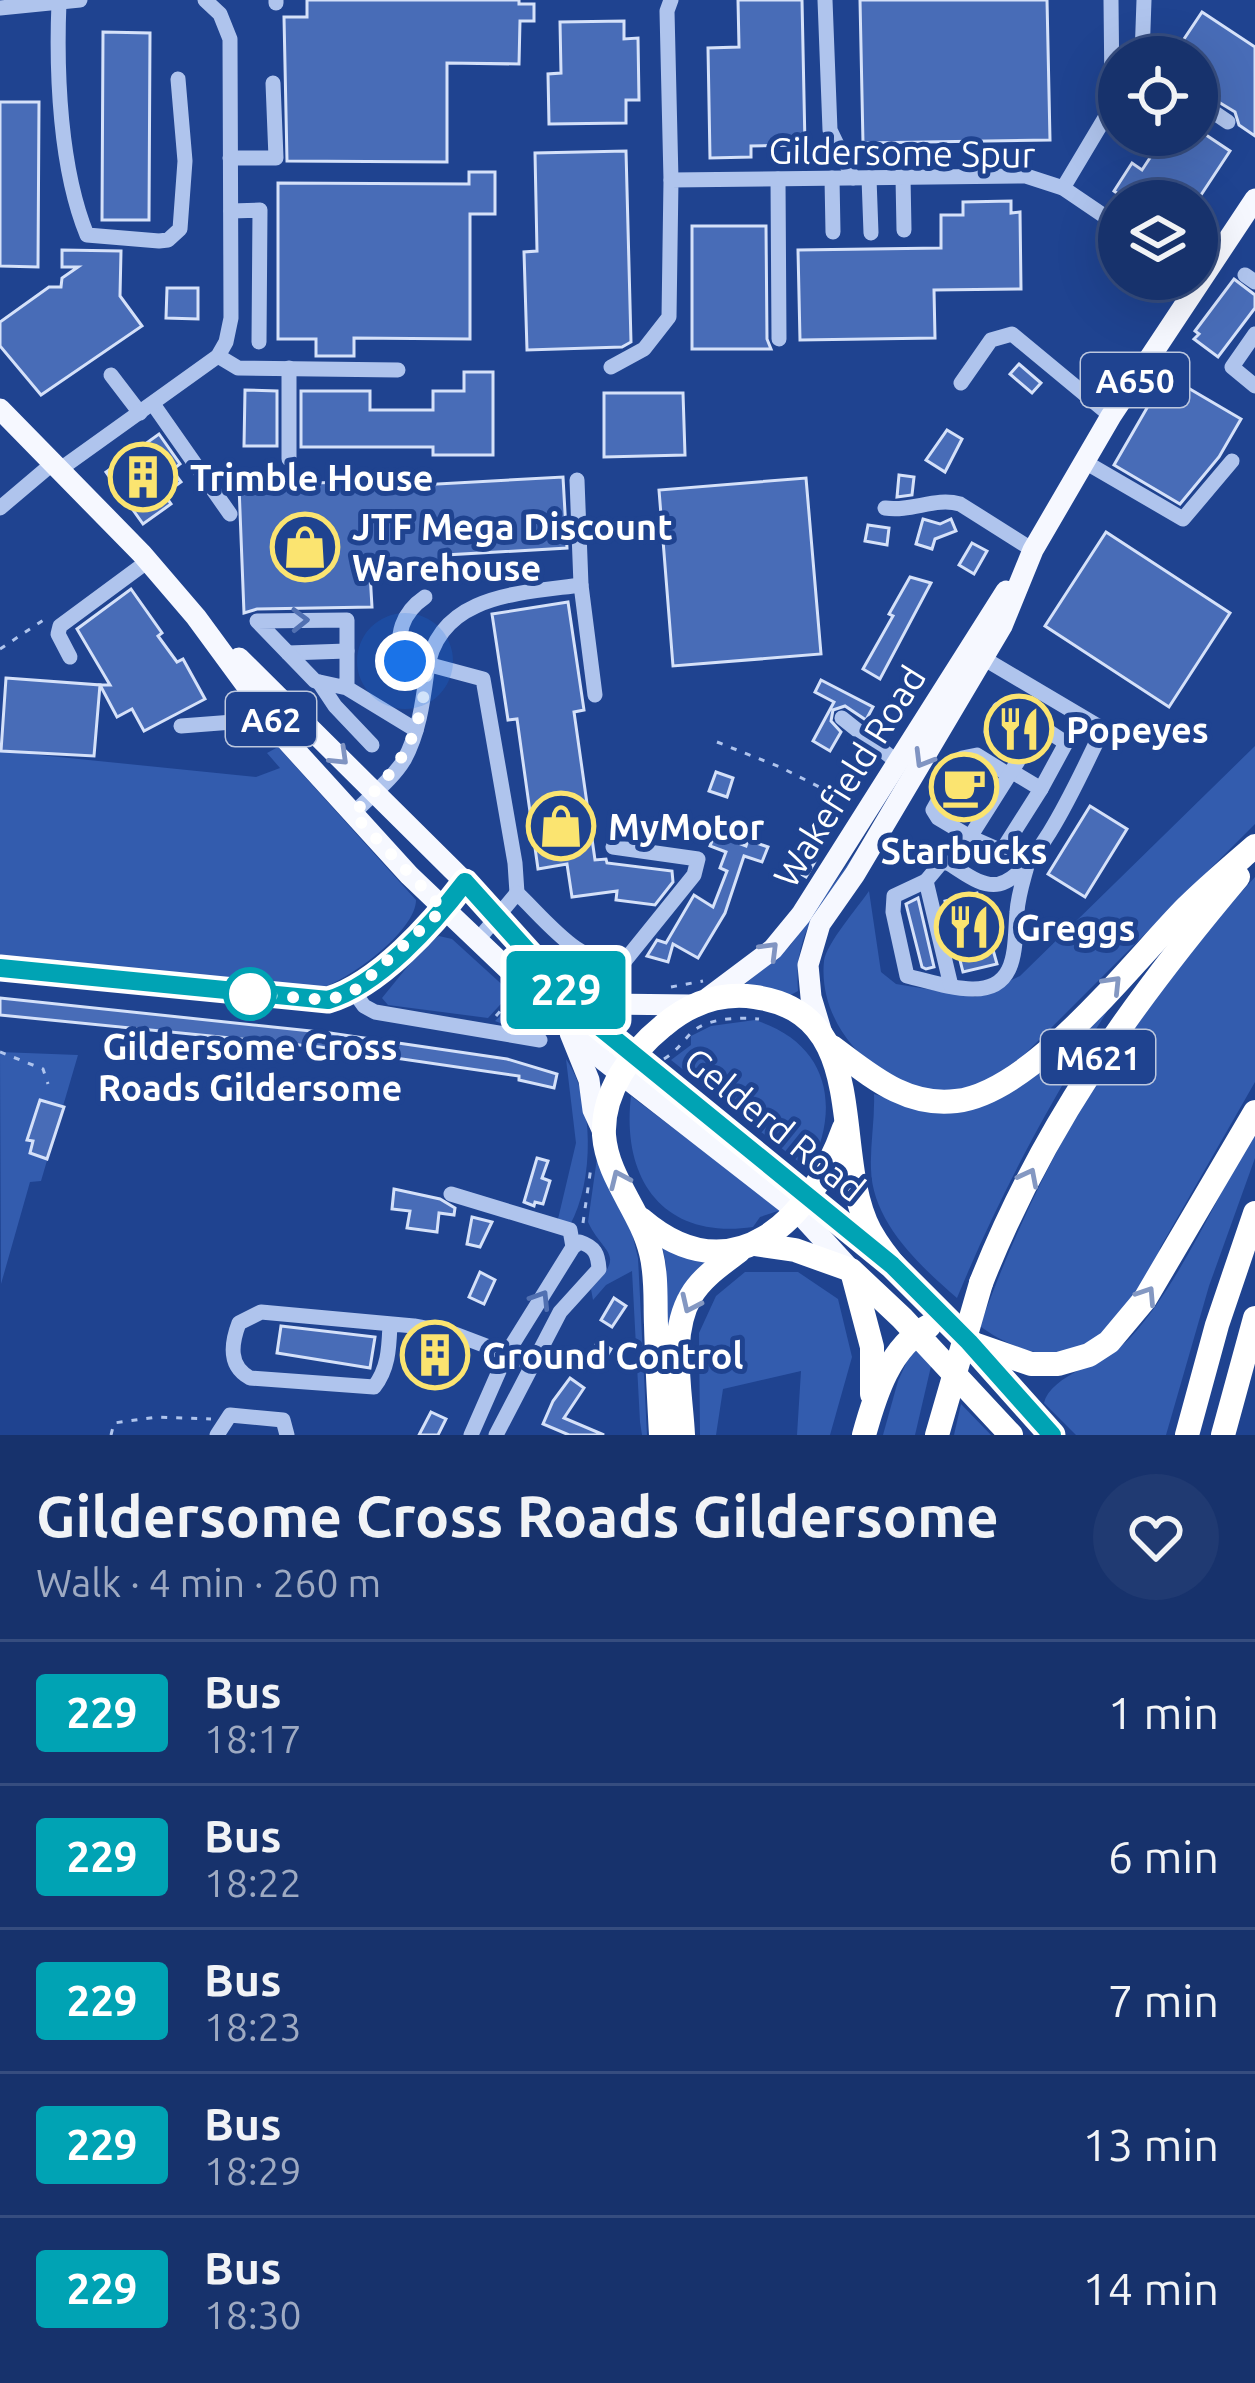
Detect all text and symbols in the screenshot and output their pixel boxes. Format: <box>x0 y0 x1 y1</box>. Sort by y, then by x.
map controls <box>1098 36 1218 300</box>
button: locate <box>1098 36 1218 156</box>
street label: Gildersome Spur <box>768 129 1036 175</box>
button: layers <box>1098 180 1218 300</box>
road number: A650 <box>1081 353 1189 407</box>
building icon: Trimble House <box>108 442 178 512</box>
place label: Trimble House <box>190 457 434 498</box>
place label: JTF Mega Discount Warehouse <box>352 506 673 588</box>
shop icon: JTF Mega Discount Warehouse <box>270 512 340 582</box>
one-way arrow <box>291 608 310 634</box>
your location <box>375 631 435 691</box>
street label: Wakefield Road <box>765 658 933 894</box>
road number: A62 <box>226 692 316 746</box>
restaurant icon: Popeyes <box>984 694 1054 764</box>
place label: Popeyes <box>1066 709 1209 750</box>
one-way arrow <box>327 742 348 764</box>
one-way arrow <box>915 746 937 768</box>
cafe icon: Starbucks <box>929 752 999 822</box>
shop icon: MyMotor <box>526 791 596 861</box>
place label: MyMotor <box>608 806 764 847</box>
place label: Starbucks <box>880 830 1048 871</box>
restaurant icon: Greggs <box>934 892 1004 962</box>
place label: Greggs <box>1016 907 1136 948</box>
one-way arrow <box>756 943 778 965</box>
line badge: 229 <box>497 951 635 1029</box>
text: 229 <box>530 966 602 1013</box>
marker: Gildersome Cross Roads Gildersome <box>225 969 275 1019</box>
one-way arrow <box>1099 976 1121 998</box>
place label: Gildersome Cross Roads Gildersome <box>98 1026 402 1108</box>
road number: M621 <box>1041 1030 1155 1084</box>
street label: Gelderd Road <box>677 1039 873 1209</box>
one-way arrow <box>1015 1167 1038 1189</box>
one-way arrow <box>610 1170 634 1191</box>
one-way arrow <box>1132 1286 1155 1308</box>
one-way arrow <box>526 1290 549 1312</box>
one-way arrow <box>681 1291 704 1313</box>
building icon: Ground Control <box>400 1320 470 1390</box>
place label: Ground Control <box>482 1335 743 1376</box>
button: heart <box>1093 1474 1219 1600</box>
text: Gildersome Cross Roads Gildersome <box>36 1484 999 1548</box>
text: Walk · 4 min · 260 m <box>36 1561 381 1604</box>
text: Bus <box>204 1666 281 1717</box>
text: 1 min <box>1108 1687 1219 1738</box>
text: 229 <box>66 1689 138 1736</box>
text: 18:17 <box>204 1717 302 1760</box>
text: Bus <box>204 1810 281 1861</box>
text: 6 min <box>1108 1831 1219 1882</box>
text: 229 <box>66 1833 138 1880</box>
text: 18:22 <box>204 1861 302 1904</box>
text: Bus <box>204 1954 281 2005</box>
text: 7 min <box>1108 1975 1219 2026</box>
text: 229 <box>66 1977 138 2024</box>
text: 18:23 <box>204 2005 302 2048</box>
text: Bus <box>204 2098 281 2149</box>
text: 13 min <box>1082 2119 1219 2170</box>
text: 229 <box>66 2121 138 2168</box>
text: 18:29 <box>204 2149 302 2192</box>
text: Bus <box>204 2242 281 2293</box>
text: 14 min <box>1082 2263 1219 2314</box>
text: 229 <box>66 2265 138 2312</box>
text: 18:30 <box>204 2293 302 2336</box>

